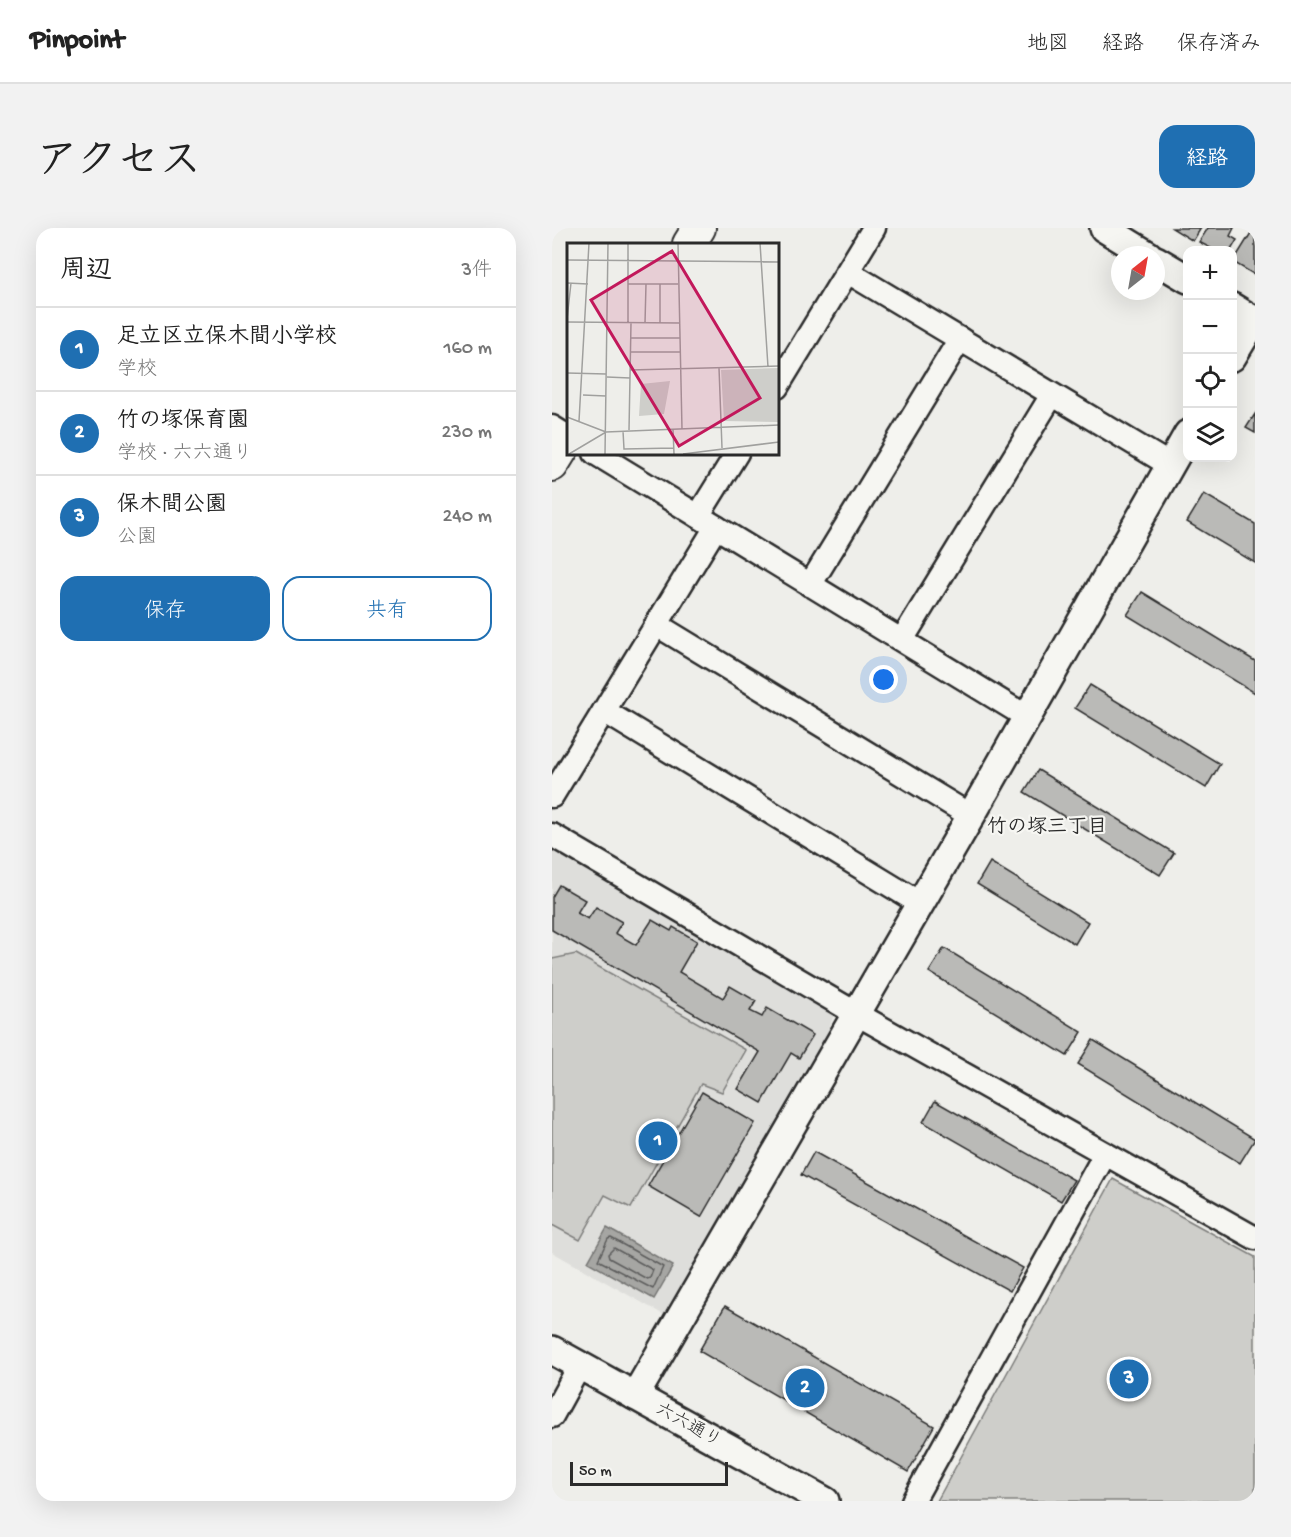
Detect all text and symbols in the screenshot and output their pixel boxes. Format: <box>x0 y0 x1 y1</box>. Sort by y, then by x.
text: Pinpoint <box>30 25 124 58</box>
text: 地図 <box>1027 33 1069 58</box>
text: 経路 <box>1102 33 1144 58</box>
text: 保存済み <box>1177 33 1261 58</box>
button: 経路 <box>1159 125 1255 188</box>
text: アクセス <box>36 140 201 189</box>
inset map <box>567 243 778 454</box>
north arrow <box>1111 246 1165 300</box>
map controls <box>1183 246 1237 462</box>
button: + <box>1183 246 1237 300</box>
text: 周辺 <box>60 257 112 288</box>
text: 3件 <box>462 260 492 283</box>
button: − <box>1183 300 1237 354</box>
text: 足立区立保木間小学校 <box>117 325 337 351</box>
text: 1 <box>75 338 84 361</box>
text: 160 m <box>443 338 492 361</box>
button: locate <box>1183 354 1237 408</box>
text: 学校 <box>117 359 157 382</box>
button: layers <box>1183 408 1237 462</box>
text: 竹の塚保育園 <box>117 409 249 435</box>
text: 2 <box>75 422 84 445</box>
text: 230 m <box>442 422 492 445</box>
text: 学校 · 六六通り <box>117 443 253 466</box>
text: 保木間公園 <box>117 493 227 519</box>
text: 3 <box>74 506 85 529</box>
text: 240 m <box>442 506 492 529</box>
text: 公園 <box>117 527 157 550</box>
button: 保存 <box>60 576 270 641</box>
button: 共有 <box>282 576 492 641</box>
your location <box>869 665 898 694</box>
district label: 竹の塚三丁目 <box>987 816 1107 840</box>
pin: 1 <box>638 1118 678 1164</box>
pin: 3 <box>1110 1356 1148 1402</box>
pin: 2 <box>786 1366 824 1410</box>
street label: 六六通り <box>651 1399 725 1453</box>
scale bar <box>570 1459 728 1486</box>
text: 50 m <box>579 1463 612 1482</box>

